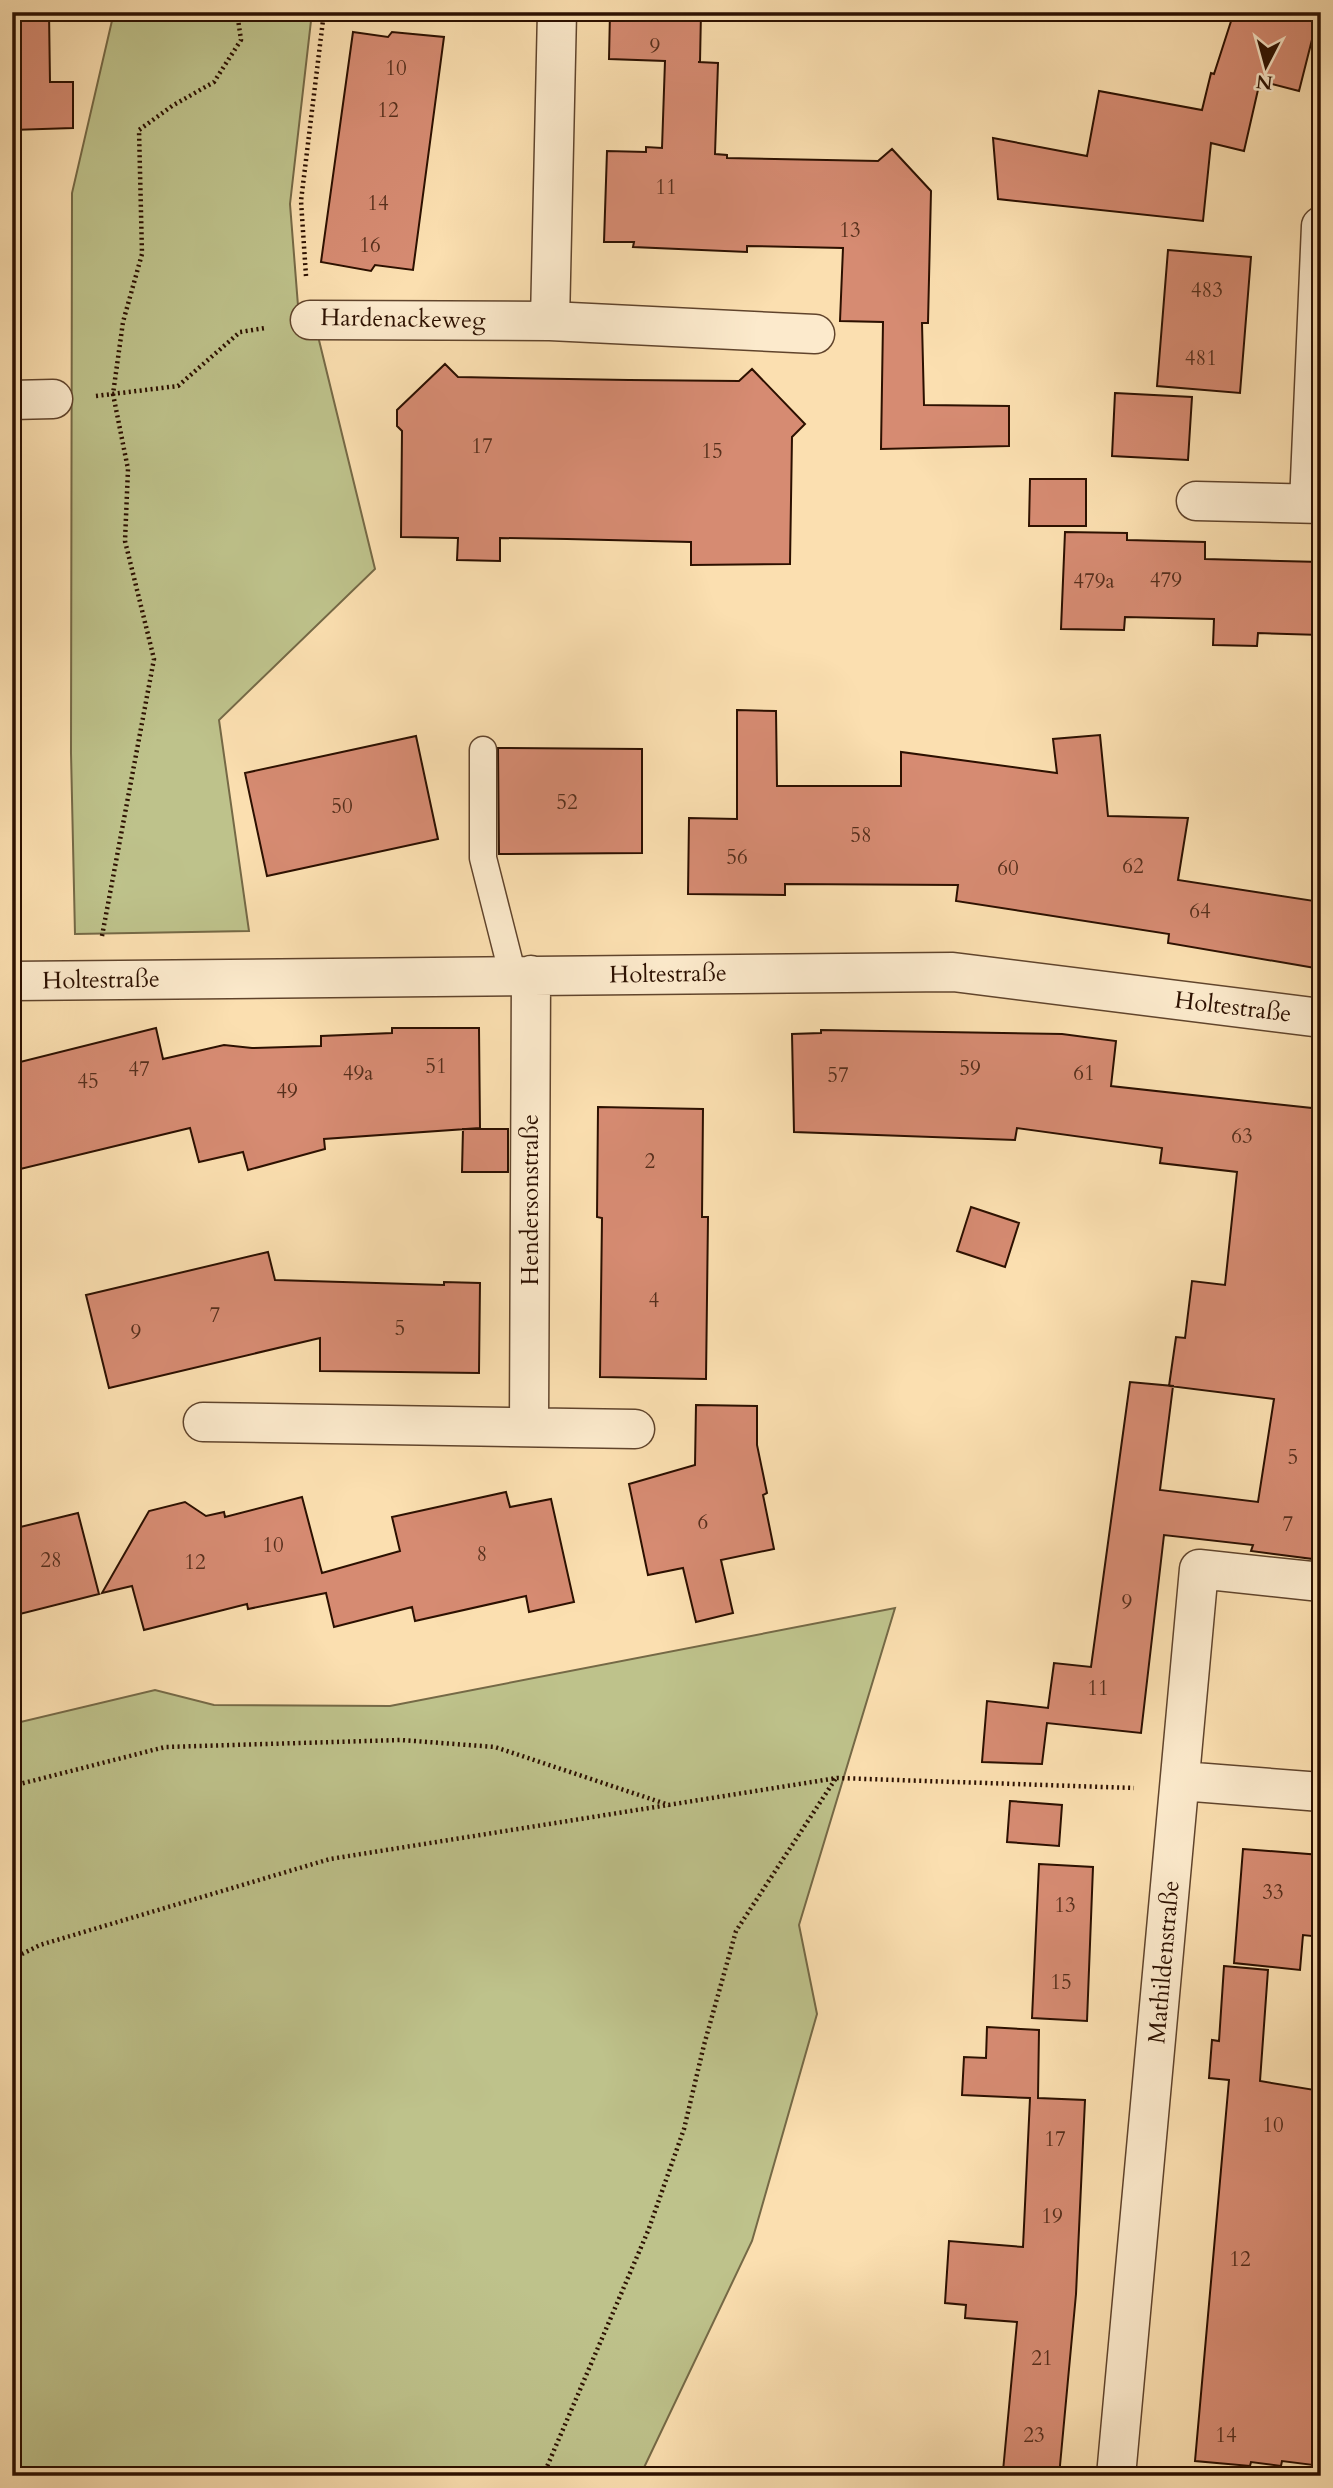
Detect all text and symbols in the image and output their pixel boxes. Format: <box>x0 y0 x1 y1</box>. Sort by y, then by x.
house number: 9 <box>650 32 661 61</box>
north arrow <box>1232 32 1302 102</box>
house number: 10 <box>385 54 407 83</box>
text: N <box>1254 68 1274 96</box>
house number: 12 <box>377 96 399 125</box>
house number: 11 <box>655 173 677 202</box>
house number: 14 <box>367 189 389 218</box>
house number: 13 <box>839 216 861 245</box>
house number: 16 <box>359 231 381 260</box>
house number: 483 <box>1191 276 1223 305</box>
street label: Hardenackeweg <box>320 301 486 337</box>
house number: 481 <box>1185 344 1217 373</box>
house number: 17 <box>471 432 493 461</box>
house number: 15 <box>701 437 723 466</box>
house number: 479 <box>1150 566 1182 595</box>
house number: 479a <box>1073 567 1115 596</box>
house number: 52 <box>556 788 578 817</box>
house number: 50 <box>331 792 353 821</box>
house number: 58 <box>850 821 872 850</box>
house number: 56 <box>726 843 748 872</box>
house number: 62 <box>1122 852 1144 881</box>
house number: 60 <box>997 854 1019 883</box>
house number: 64 <box>1189 897 1211 926</box>
street label: Holtestraße <box>609 956 727 992</box>
street label: Holtestraße <box>42 962 160 998</box>
street label: Holtestraße <box>1173 983 1293 1031</box>
house number: 51 <box>425 1052 447 1081</box>
house number: 59 <box>959 1054 981 1083</box>
house number: 47 <box>128 1055 150 1084</box>
house number: 49a <box>343 1059 373 1088</box>
house number: 61 <box>1073 1059 1095 1088</box>
house number: 57 <box>827 1061 849 1090</box>
house number: 45 <box>77 1067 99 1096</box>
house number: 49 <box>276 1077 298 1106</box>
street label: Hendersonstraße <box>514 1114 547 1286</box>
house number: 63 <box>1231 1122 1253 1151</box>
house number: 2 <box>645 1147 656 1176</box>
house number: 4 <box>649 1286 660 1315</box>
house number: 7 <box>210 1301 221 1330</box>
house number: 5 <box>395 1314 405 1343</box>
house number: 9 <box>131 1318 142 1347</box>
house number: 5 <box>1288 1443 1298 1472</box>
house number: 6 <box>698 1508 708 1537</box>
house number: 7 <box>1283 1510 1294 1539</box>
house number: 10 <box>262 1531 284 1560</box>
house number: 8 <box>477 1540 487 1569</box>
house number: 28 <box>40 1546 62 1575</box>
house number: 12 <box>184 1548 206 1577</box>
house number: 9 <box>1122 1588 1133 1617</box>
house number: 11 <box>1087 1674 1109 1703</box>
house number: 33 <box>1262 1878 1284 1907</box>
street label: Mathildenstraße <box>1140 1879 1188 2045</box>
house number: 13 <box>1054 1891 1076 1920</box>
house number: 15 <box>1050 1968 1072 1997</box>
house number: 10 <box>1262 2111 1284 2140</box>
house number: 17 <box>1044 2125 1066 2154</box>
house number: 19 <box>1041 2202 1063 2231</box>
house number: 12 <box>1229 2245 1251 2274</box>
house number: 21 <box>1031 2344 1053 2373</box>
house number: 23 <box>1023 2421 1045 2450</box>
house number: 14 <box>1215 2421 1237 2450</box>

